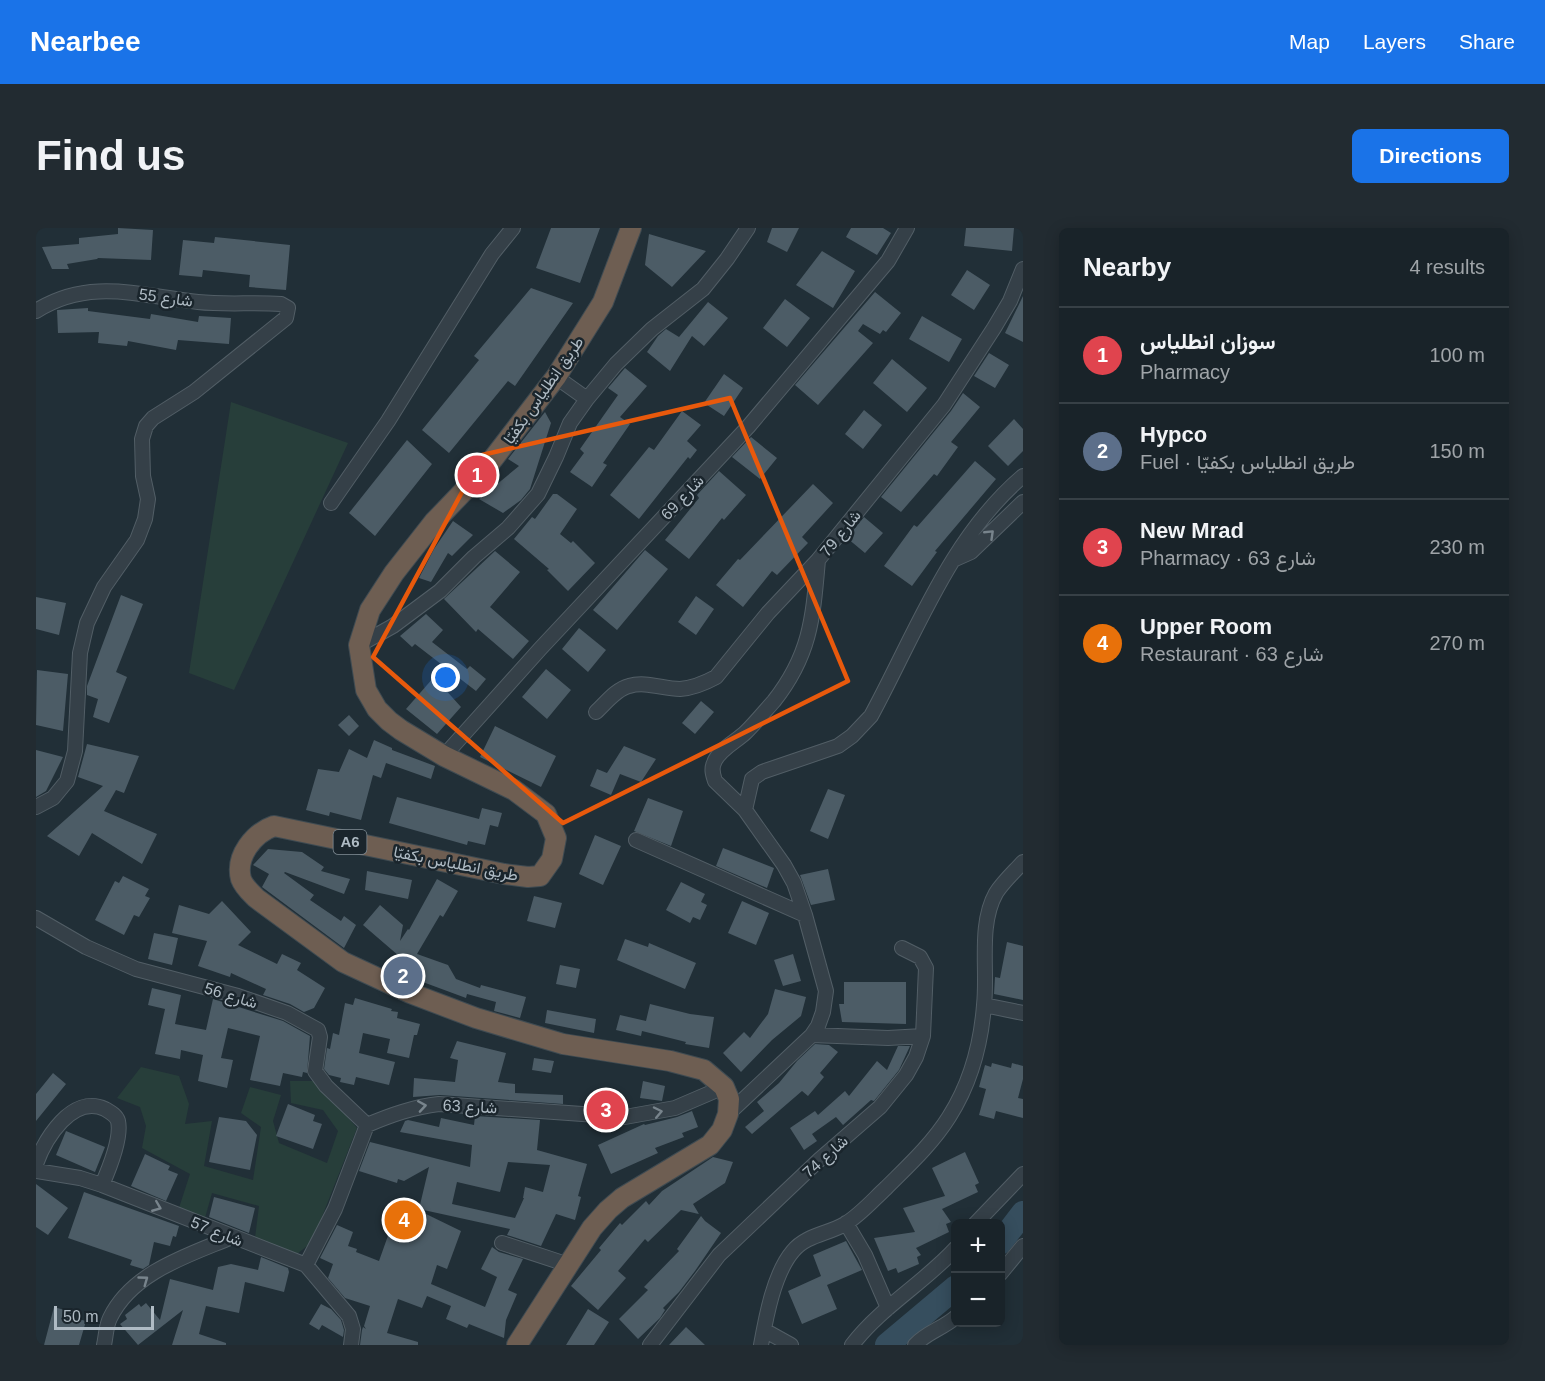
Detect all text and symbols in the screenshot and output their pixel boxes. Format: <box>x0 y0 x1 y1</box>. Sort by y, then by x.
text: Nearbee <box>30 26 141 57</box>
text: Map <box>1289 30 1330 53</box>
text: Layers <box>1363 30 1426 53</box>
text: Share <box>1459 30 1515 53</box>
button: Directions <box>1352 129 1509 183</box>
text: Find us <box>36 132 185 179</box>
text: Nearby <box>1083 252 1171 282</box>
text: 4 results <box>1409 256 1485 278</box>
street label: شارع 55 <box>137 285 194 313</box>
text: سوزان انطلياس <box>1140 329 1276 354</box>
street label: طريق انطلياس بكفيّا <box>500 334 588 448</box>
text: 1 <box>1097 344 1108 366</box>
text: 100 m <box>1429 344 1485 366</box>
text: Pharmacy <box>1140 361 1230 383</box>
text: Hypco <box>1140 422 1207 447</box>
text: 2 <box>1097 440 1108 462</box>
text: 150 m <box>1429 440 1485 462</box>
text: Fuel · طريق انطلياس بكفيّا <box>1140 451 1355 473</box>
pin: 1 <box>458 452 496 498</box>
street label: شارع 69 <box>658 472 709 525</box>
street label: شارع 79 <box>817 507 866 562</box>
text: New Mrad <box>1140 518 1244 543</box>
one-way arrow <box>983 530 993 541</box>
text: 3 <box>1097 536 1108 558</box>
text: 230 m <box>1429 536 1485 558</box>
text: Pharmacy · شارع 63 <box>1140 547 1316 569</box>
text: Upper Room <box>1140 614 1272 639</box>
text: 4 <box>1097 632 1108 654</box>
text: 270 m <box>1429 632 1485 654</box>
text: Restaurant · شارع 63 <box>1140 643 1324 665</box>
your location <box>431 663 460 692</box>
road number: A6 <box>334 830 366 854</box>
street label: طريق انطلياس بكفيّا <box>392 843 520 886</box>
pin: 2 <box>384 954 422 999</box>
street label: شارع 56 <box>201 979 259 1014</box>
pin: 3 <box>586 1088 626 1132</box>
street label: شارع 63 <box>442 1097 498 1119</box>
one-way arrow <box>418 1101 427 1113</box>
one-way arrow <box>653 1106 663 1119</box>
street label: شارع 74 <box>799 1132 853 1183</box>
pin: 4 <box>384 1198 424 1242</box>
one-way arrow <box>151 1199 161 1212</box>
street label: شارع 57 <box>187 1213 245 1252</box>
map controls <box>951 1219 1005 1327</box>
button: + <box>951 1219 1005 1273</box>
button: − <box>951 1273 1005 1327</box>
one-way arrow <box>138 1276 149 1287</box>
scale bar <box>54 1303 154 1330</box>
text: 50 m <box>63 1308 99 1325</box>

